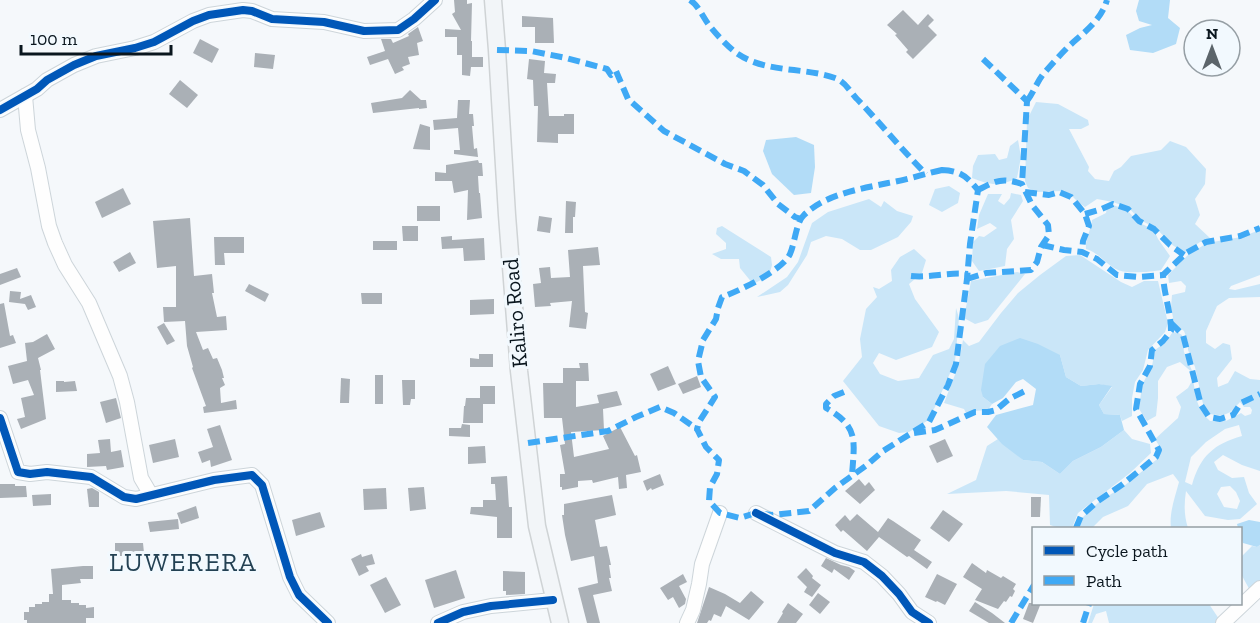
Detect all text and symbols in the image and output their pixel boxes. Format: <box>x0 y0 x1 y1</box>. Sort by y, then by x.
scale bar <box>21 18 171 56</box>
north arrow <box>1182 18 1242 78</box>
text: N <box>1206 24 1218 43</box>
text: 100 m <box>30 28 78 50</box>
street label: Kaliro Road <box>497 257 533 369</box>
legend <box>1032 527 1242 605</box>
text: Cycle path <box>1086 540 1168 562</box>
district label: LUWERERA <box>109 546 257 578</box>
text: Path <box>1086 570 1122 592</box>

